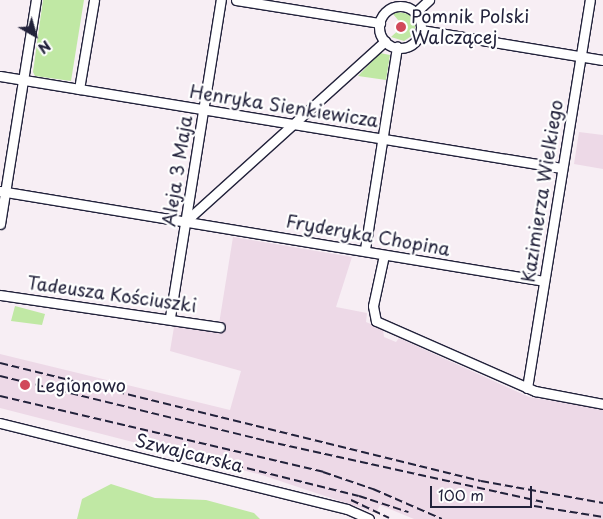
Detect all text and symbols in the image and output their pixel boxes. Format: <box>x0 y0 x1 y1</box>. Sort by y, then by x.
place label: Pomnik Polski Walczącej <box>411 6 530 48</box>
north arrow <box>10 10 60 60</box>
marker: Pomnik Polski Walczącej <box>395 21 407 33</box>
text: N <box>34 36 55 59</box>
street label: Henryka Sienkiewicza <box>188 80 380 132</box>
street label: Kazimierza Wielkiego <box>517 98 567 284</box>
street label: Aleja 3 Maja <box>158 114 196 228</box>
street label: Fryderyka Chopina <box>284 210 452 260</box>
street label: Tadeusza Kościuszki <box>25 271 199 317</box>
place label: Legionowo <box>36 374 126 396</box>
marker: Legionowo <box>18 378 32 392</box>
street label: Szwajcarska <box>133 429 245 477</box>
scale bar <box>433 476 536 508</box>
text: 100 m <box>438 483 484 506</box>

